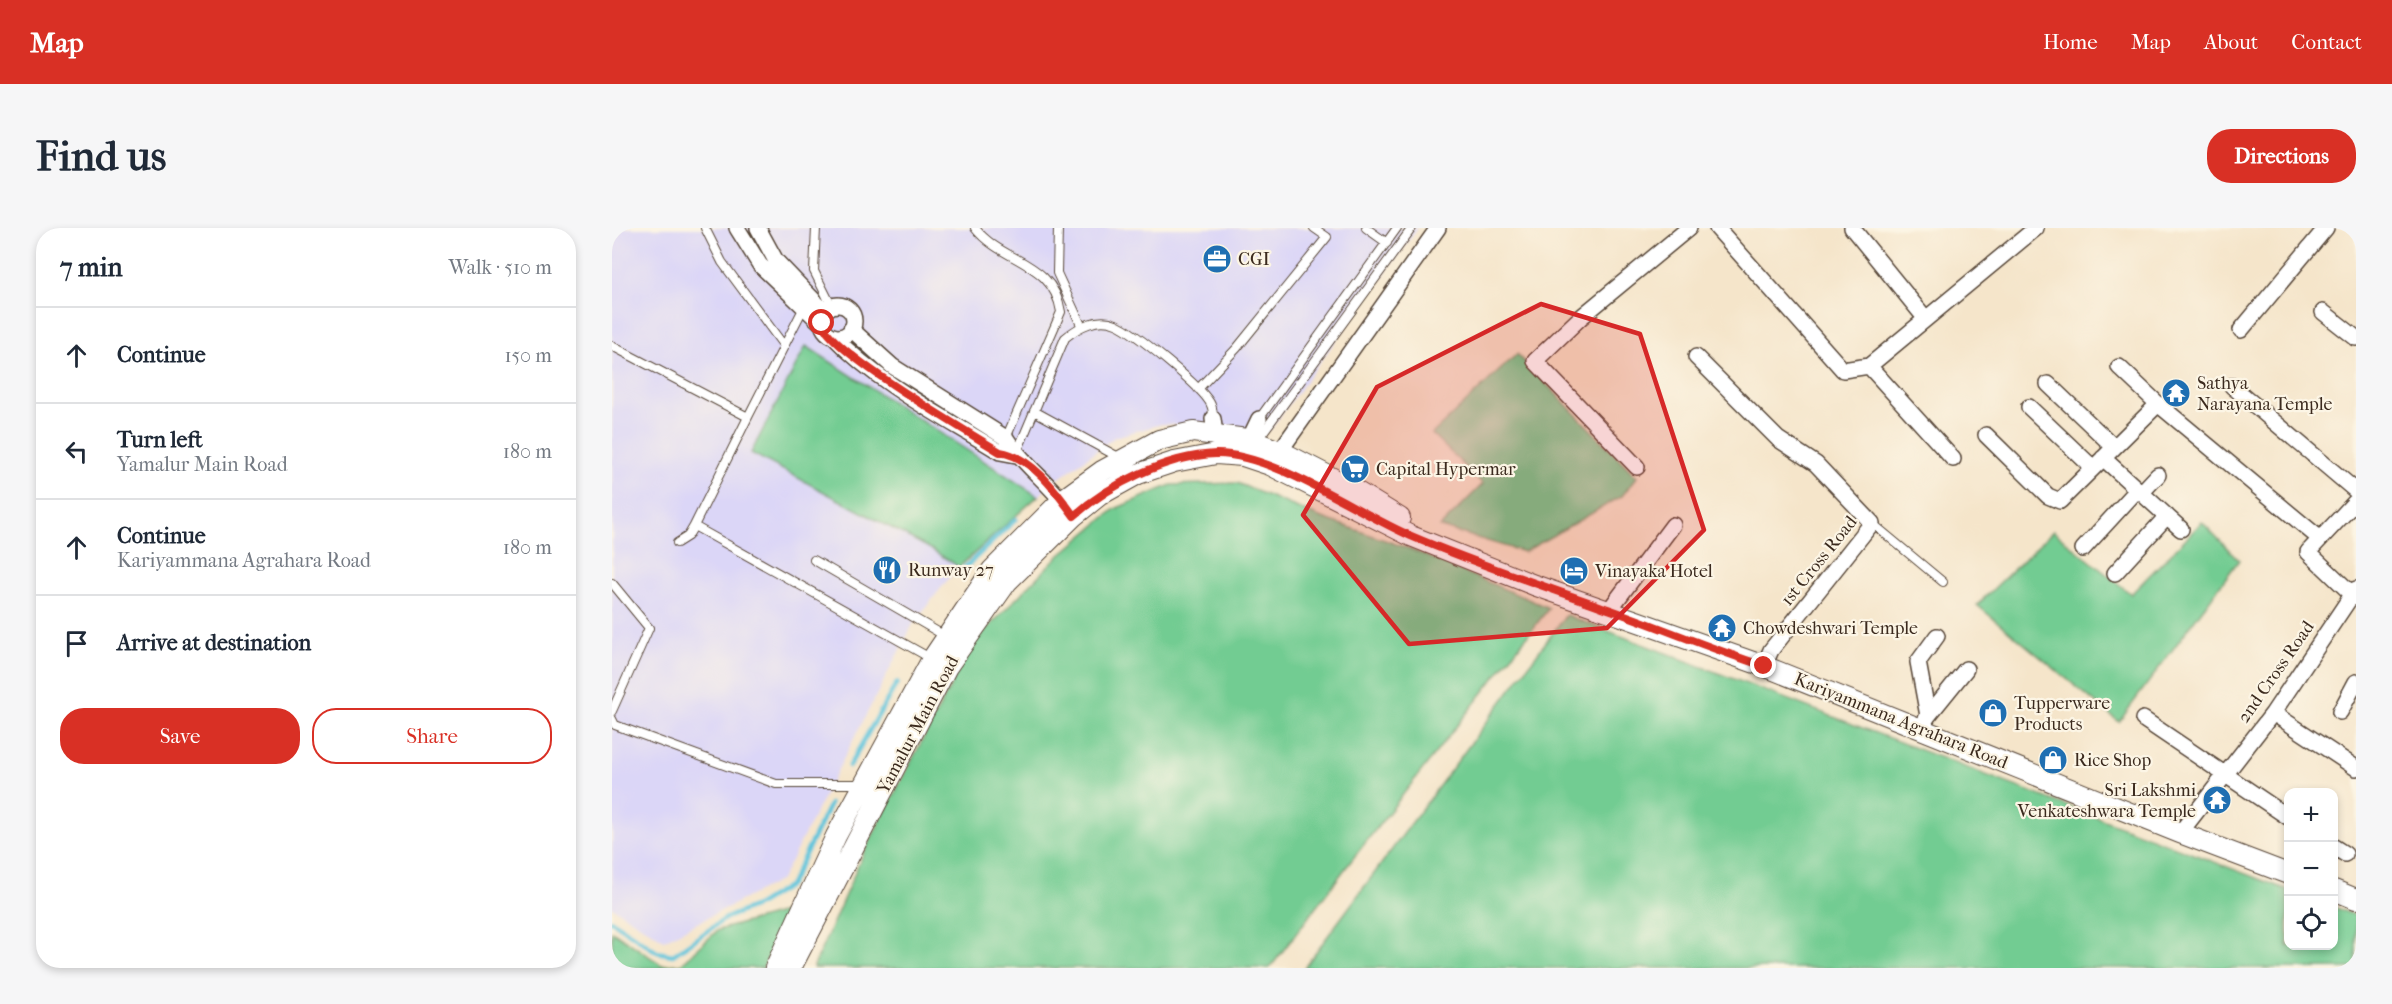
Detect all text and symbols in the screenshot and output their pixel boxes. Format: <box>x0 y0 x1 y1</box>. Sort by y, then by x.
text: Map <box>30 26 84 59</box>
text: Home <box>2043 30 2098 54</box>
text: Map <box>2131 30 2171 54</box>
text: About <box>2204 30 2258 54</box>
text: Contact <box>2291 30 2362 54</box>
button: Directions <box>2207 129 2356 183</box>
text: Find us <box>36 132 166 181</box>
office icon: CGI <box>1201 243 1233 275</box>
place label: CGI <box>1238 249 1270 270</box>
text: 7 min <box>60 252 123 283</box>
text: Walk · 510 m <box>448 256 552 279</box>
route start <box>808 309 834 335</box>
icon: ahead <box>60 339 93 372</box>
text: Continue <box>117 342 206 368</box>
text: 150 m <box>504 344 552 367</box>
place label: Sathya Narayana Temple <box>2197 373 2333 415</box>
temple icon: Sathya Narayana Temple <box>2160 377 2192 409</box>
text: Turn left <box>117 427 203 453</box>
icon: left <box>60 435 93 468</box>
text: 180 m <box>503 440 552 463</box>
text: Yamalur Main Road <box>117 453 288 476</box>
supermarket icon: Capital Hypermar <box>1339 453 1371 485</box>
place label: Capital Hypermar <box>1376 459 1516 480</box>
street label: 1st Cross Road <box>1776 512 1862 610</box>
text: Continue <box>117 523 206 549</box>
icon: ahead <box>60 531 93 564</box>
text: 180 m <box>503 536 552 559</box>
text: Kariyammana Agrahara Road <box>117 549 371 572</box>
restaurant icon: Runway 27 <box>871 554 903 586</box>
hotel icon: Vinayaka Hotel <box>1558 555 1590 587</box>
place label: Runway 27 <box>908 560 994 581</box>
place label: Vinayaka Hotel <box>1594 561 1713 582</box>
temple icon: Chowdeshwari Temple <box>1706 612 1738 644</box>
street label: 2nd Cross Road <box>2233 617 2319 727</box>
place label: Chowdeshwari Temple <box>1743 618 1918 639</box>
icon: arrive <box>60 627 93 660</box>
text: Arrive at destination <box>117 630 311 656</box>
street label: Yamalur Main Road <box>872 652 963 799</box>
route end <box>1750 652 1776 678</box>
street label: Kariyammana Agrahara Road <box>1791 668 2011 774</box>
place label: Tupperware Products <box>2014 693 2110 735</box>
shop icon: Tupperware Products <box>1977 697 2009 729</box>
button: Save <box>60 708 300 764</box>
button: Share <box>312 708 552 764</box>
shop icon: Rice Shop <box>2037 744 2069 776</box>
place label: Rice Shop <box>2074 750 2151 771</box>
place label: Sri Lakshmi Venkateshwara Temple <box>2017 780 2197 822</box>
temple icon: Sri Lakshmi Venkateshwara Temple <box>2201 784 2233 816</box>
map controls <box>2284 788 2338 950</box>
button: + <box>2284 788 2338 842</box>
button: − <box>2284 842 2338 896</box>
button: locate <box>2284 896 2338 950</box>

